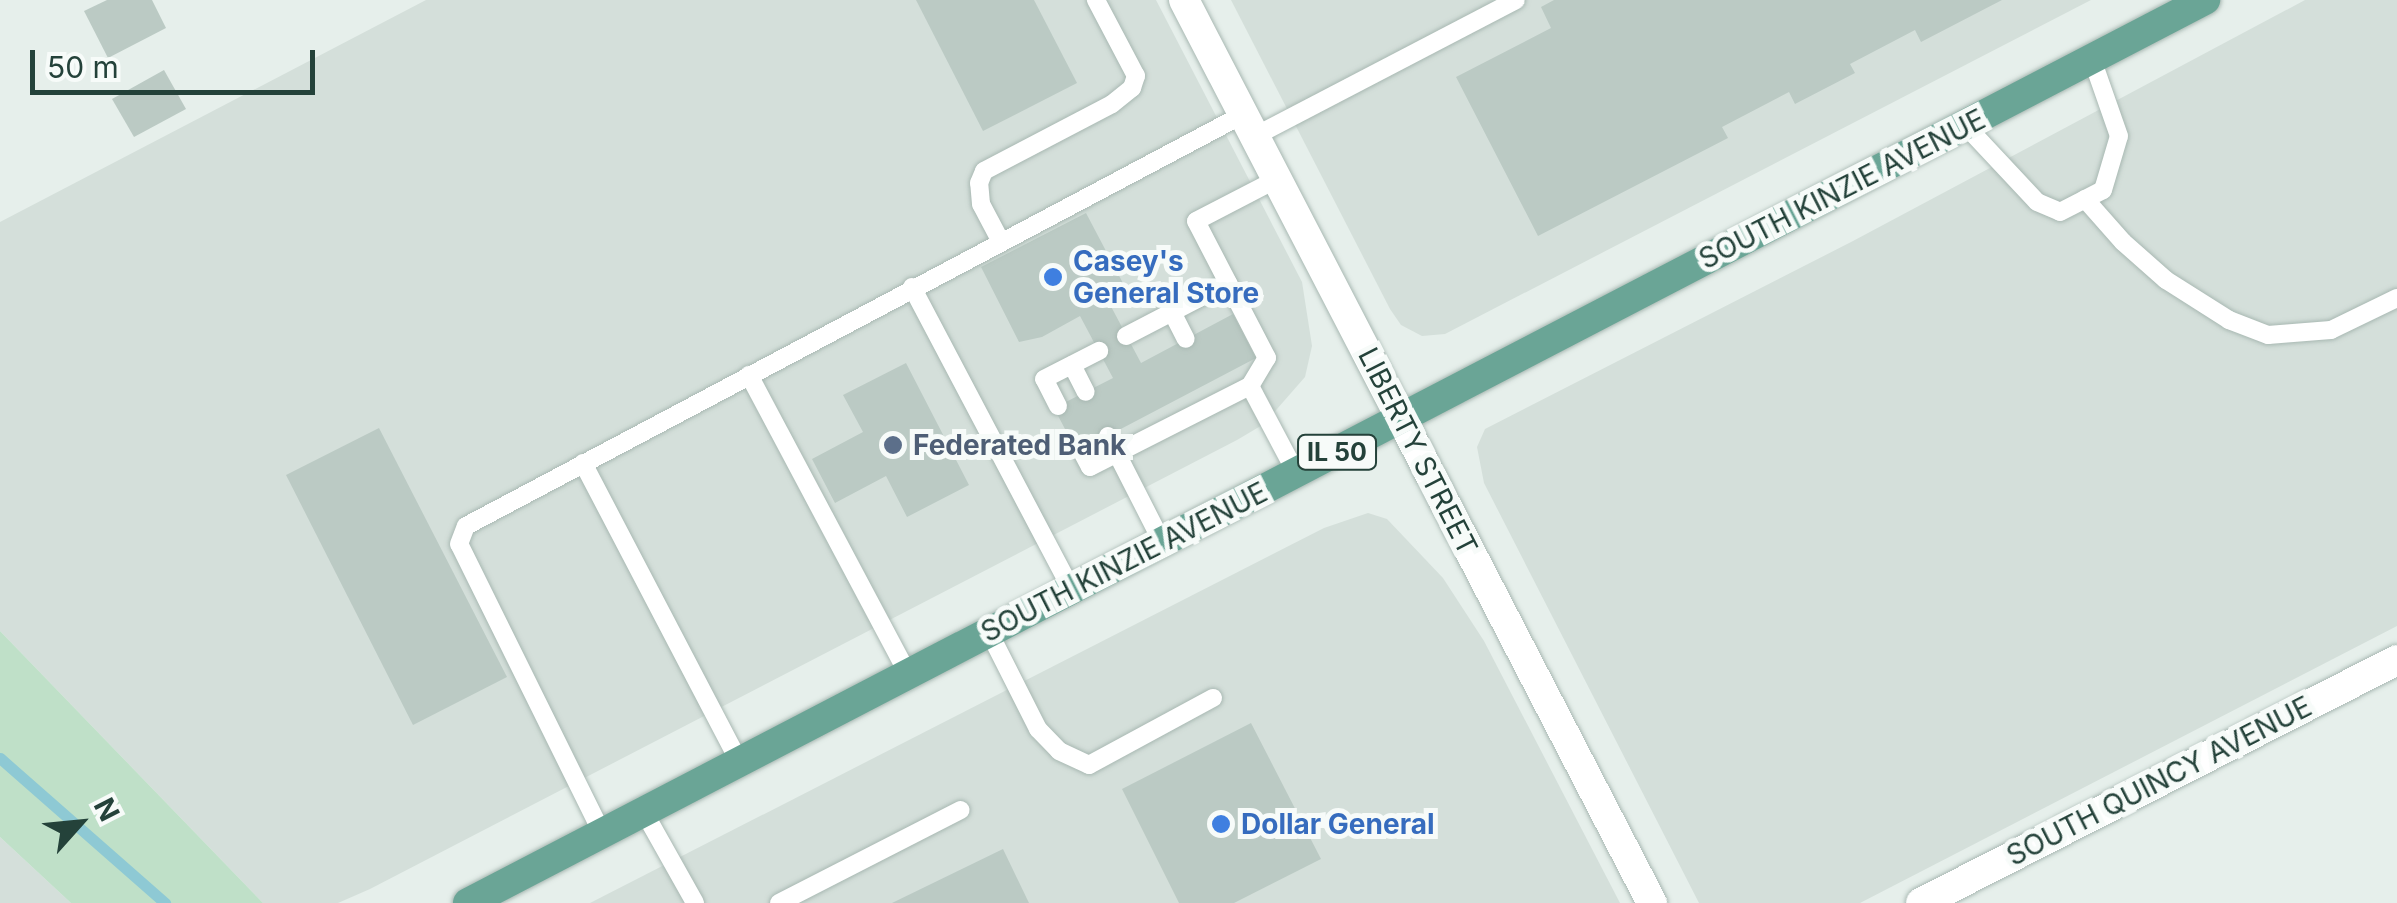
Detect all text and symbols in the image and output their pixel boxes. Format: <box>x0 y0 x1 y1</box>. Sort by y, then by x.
scale bar <box>35 30 320 92</box>
text: 50 m <box>47 49 119 85</box>
street label: SOUTH KINZIE AVENUE <box>1693 102 1991 276</box>
place label: Casey's General Store <box>1073 244 1259 310</box>
marker: Casey's General Store <box>1042 266 1064 288</box>
street label: LIBERTY STREET <box>1351 342 1485 560</box>
place label: Federated Bank <box>913 428 1126 462</box>
road number: IL 50 <box>1297 432 1377 472</box>
marker: Federated Bank <box>882 434 904 456</box>
street label: SOUTH KINZIE AVENUE <box>975 475 1273 649</box>
street label: SOUTH QUINCY AVENUE <box>2001 689 2317 873</box>
north arrow <box>30 773 130 873</box>
text: N <box>87 792 127 827</box>
place label: Dollar General <box>1241 807 1435 841</box>
marker: Dollar General <box>1210 813 1232 835</box>

